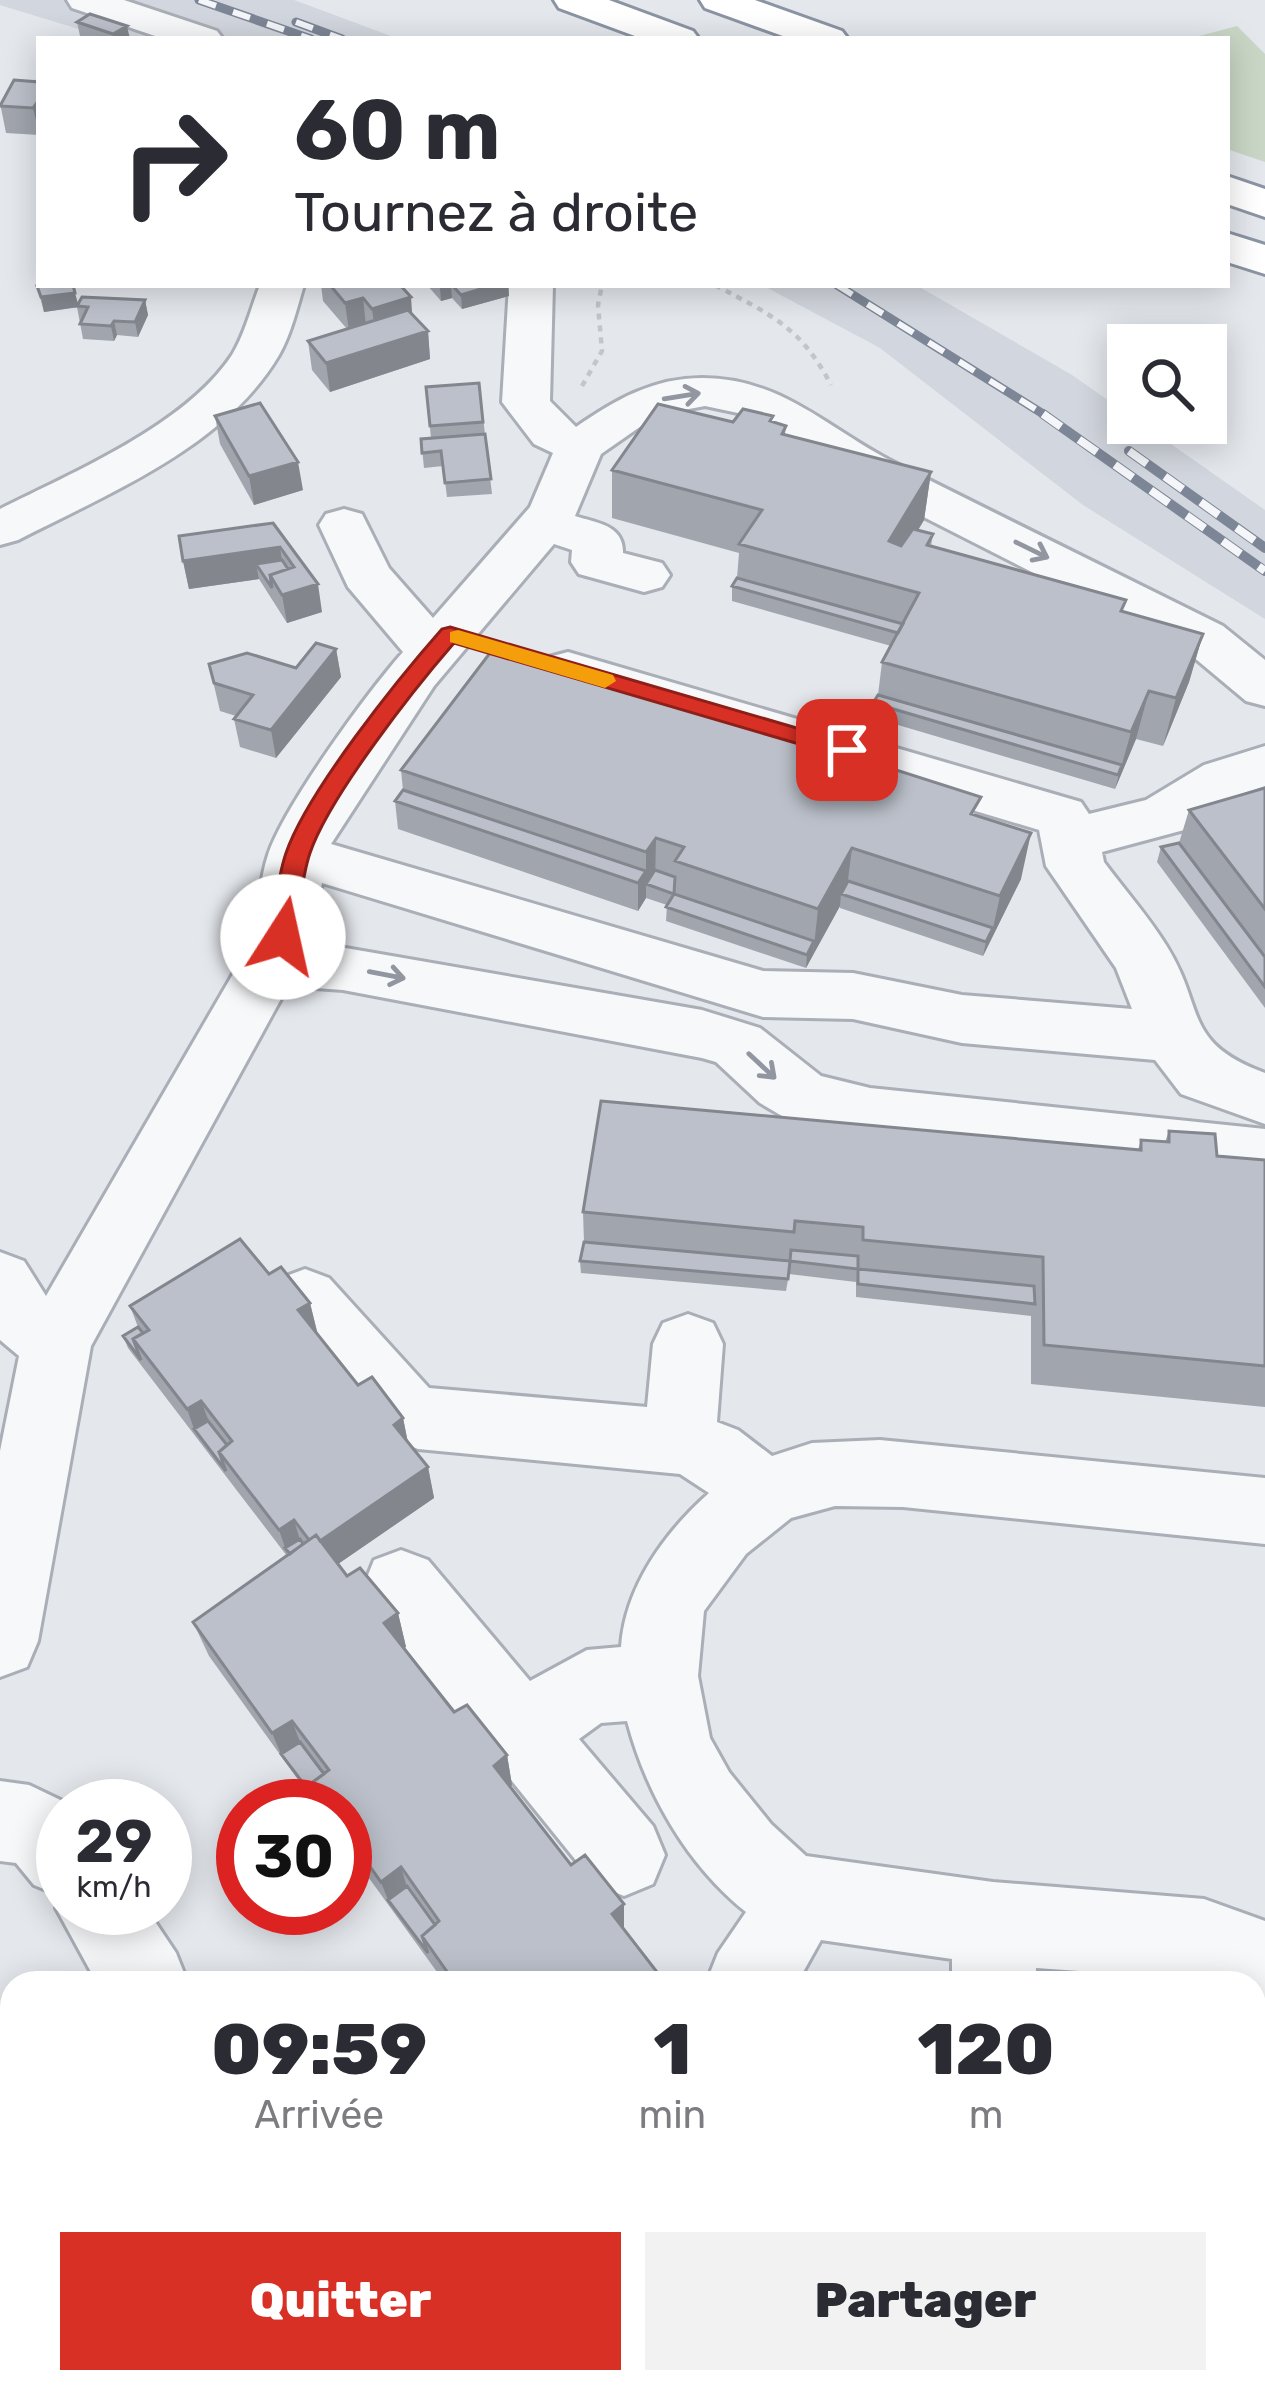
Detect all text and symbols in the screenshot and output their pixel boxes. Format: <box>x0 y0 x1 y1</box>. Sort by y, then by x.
text: 60 m <box>294 80 501 180</box>
icon: right <box>96 84 252 240</box>
text: Tournez à droite <box>294 181 698 245</box>
map controls <box>1107 324 1227 444</box>
button: search <box>1107 324 1227 444</box>
one-way arrow <box>662 384 701 407</box>
one-way arrow <box>1013 540 1049 562</box>
pin <box>796 699 898 801</box>
icon: arrive <box>814 717 880 783</box>
position arrow <box>220 874 346 1000</box>
one-way arrow <box>367 965 406 987</box>
one-way arrow <box>747 1051 776 1079</box>
speed limit sign: 30 <box>216 1779 372 1935</box>
text: 29 <box>75 1806 153 1877</box>
text: km/h <box>77 1869 151 1905</box>
text: 09:59 <box>211 2007 427 2092</box>
text: 1 <box>653 2007 691 2092</box>
text: 120 <box>918 2007 1055 2092</box>
text: Arrivée <box>254 2092 384 2138</box>
text: min <box>639 2092 706 2138</box>
text: m <box>969 2092 1003 2138</box>
button: Quitter <box>60 2232 621 2370</box>
button: Partager <box>645 2232 1206 2370</box>

